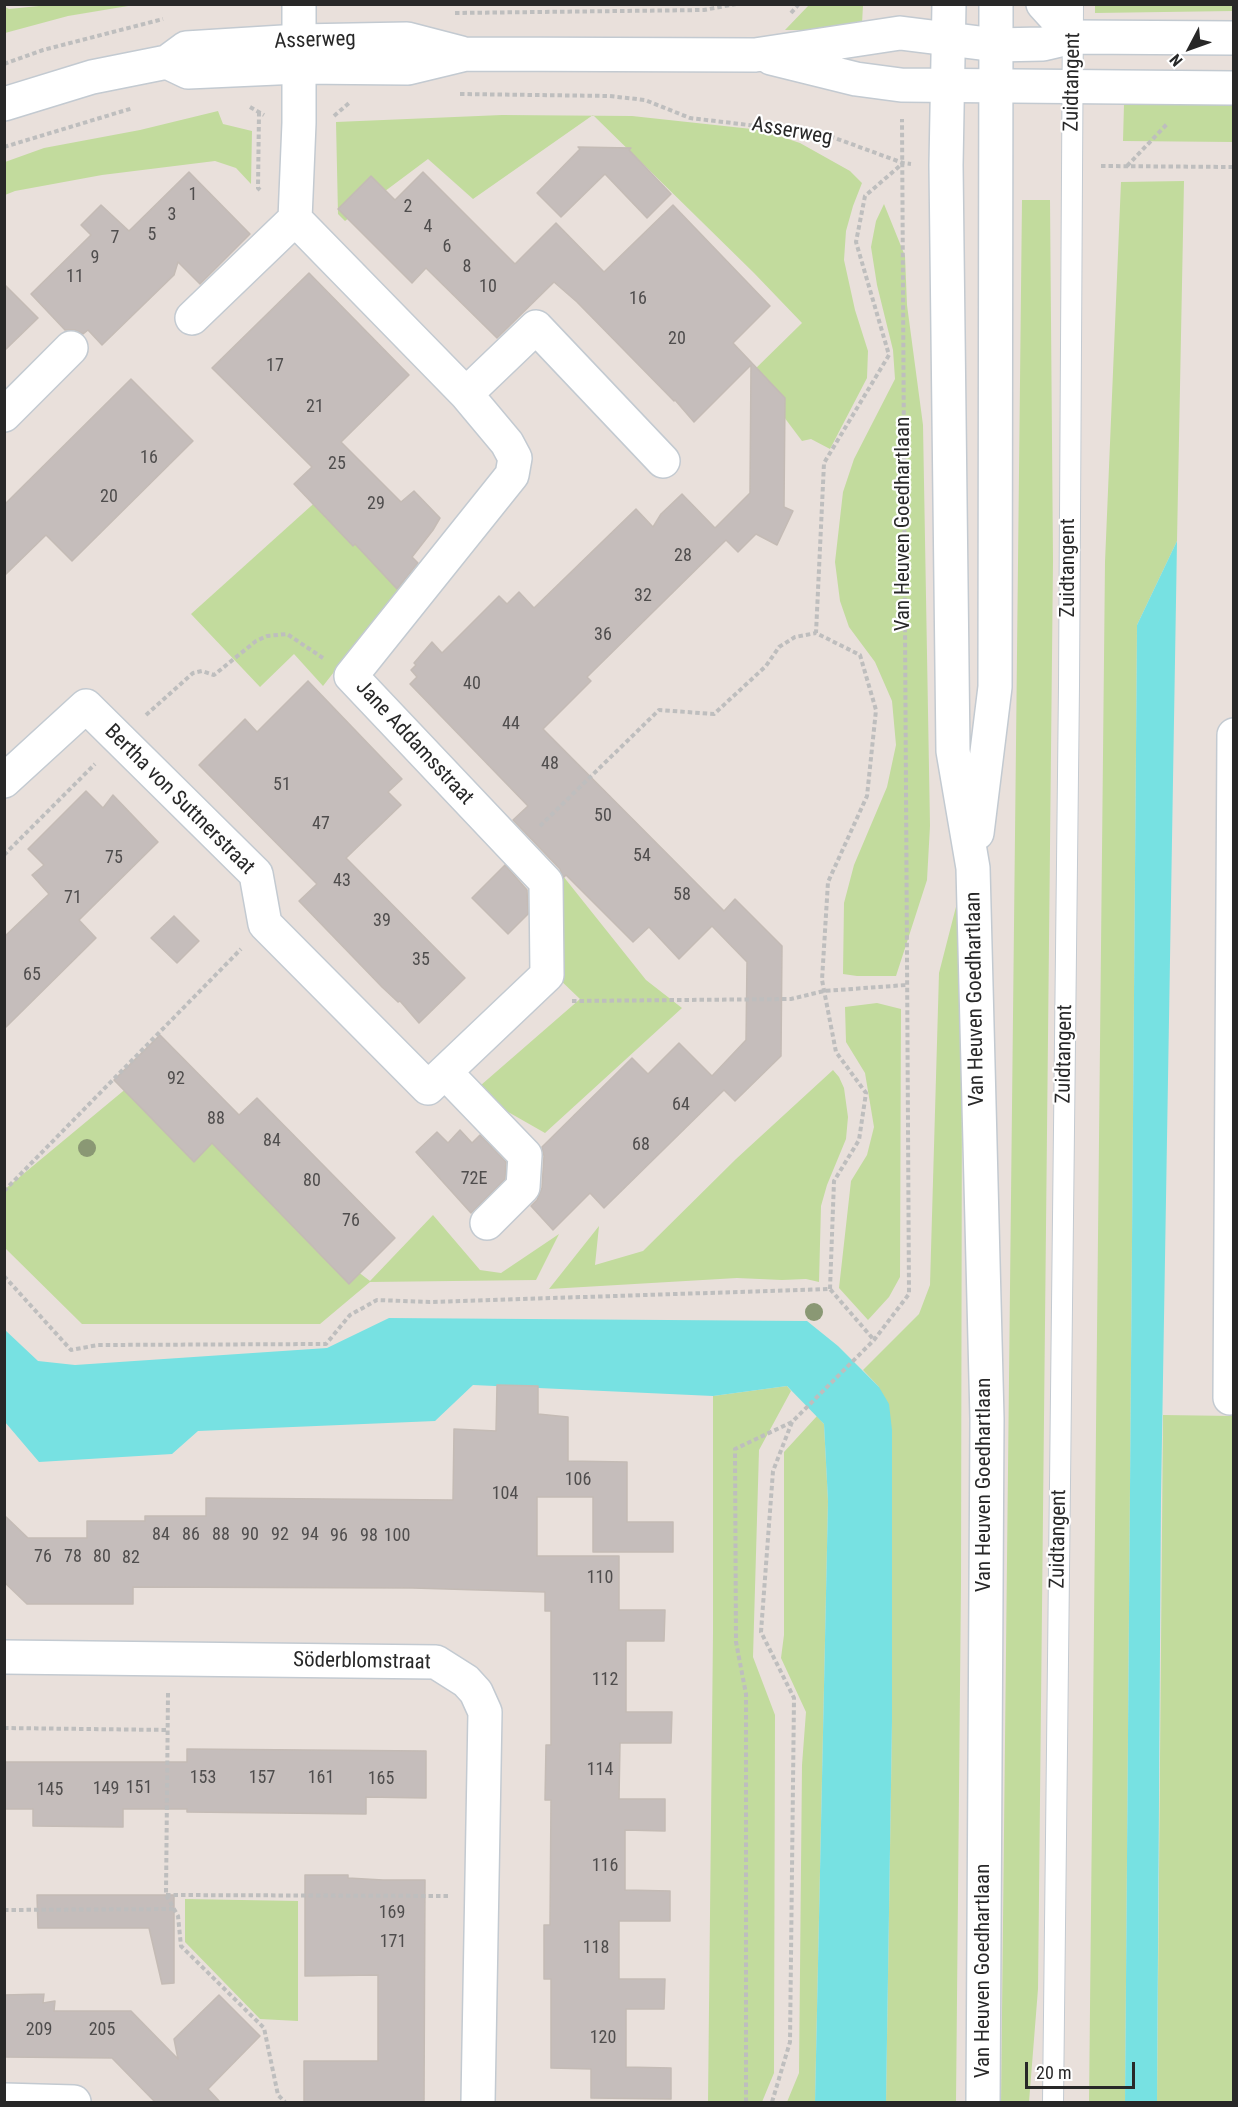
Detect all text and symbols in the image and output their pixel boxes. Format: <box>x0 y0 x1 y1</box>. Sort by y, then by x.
north arrow <box>1160 18 1220 78</box>
street label: Asserweg <box>274 27 356 55</box>
street label: Zuidtangent <box>1060 32 1086 132</box>
text: N <box>1166 50 1186 70</box>
street label: Asserweg <box>750 113 834 151</box>
house number: 1 <box>189 184 197 206</box>
house number: 2 <box>404 196 412 218</box>
house number: 3 <box>168 204 176 226</box>
house number: 4 <box>424 216 432 238</box>
house number: 5 <box>148 224 156 246</box>
house number: 7 <box>111 227 119 249</box>
house number: 6 <box>443 236 451 258</box>
house number: 9 <box>91 247 99 269</box>
house number: 8 <box>463 256 471 278</box>
house number: 11 <box>66 266 84 288</box>
house number: 10 <box>479 276 497 298</box>
house number: 16 <box>629 288 647 310</box>
house number: 20 <box>668 328 686 350</box>
house number: 17 <box>266 355 284 377</box>
house number: 21 <box>306 396 324 418</box>
street label: Van Heuven Goedhartlaan <box>891 417 917 631</box>
house number: 16 <box>140 447 158 469</box>
house number: 25 <box>328 453 346 475</box>
house number: 20 <box>100 486 118 508</box>
house number: 29 <box>367 493 385 515</box>
street label: Zuidtangent <box>1056 518 1082 618</box>
house number: 28 <box>674 545 692 567</box>
house number: 32 <box>634 585 652 607</box>
house number: 36 <box>594 624 612 646</box>
house number: 40 <box>463 673 481 695</box>
street label: Jane Addamsstraat <box>350 675 478 811</box>
house number: 44 <box>502 713 520 735</box>
street label: Bertha von Suttnerstraat <box>99 720 259 880</box>
house number: 48 <box>541 753 559 775</box>
house number: 51 <box>273 774 291 796</box>
house number: 50 <box>594 805 612 827</box>
house number: 47 <box>312 813 330 835</box>
house number: 54 <box>633 845 651 867</box>
house number: 75 <box>105 847 123 869</box>
house number: 43 <box>333 870 351 892</box>
house number: 58 <box>673 884 691 906</box>
house number: 71 <box>64 887 82 909</box>
street label: Van Heuven Goedhartlaan <box>962 891 990 1107</box>
house number: 39 <box>373 910 391 932</box>
house number: 35 <box>412 949 430 971</box>
house number: 65 <box>23 964 41 986</box>
street label: Zuidtangent <box>1052 1004 1078 1104</box>
house number: 92 <box>167 1068 185 1090</box>
house number: 64 <box>672 1094 690 1116</box>
house number: 88 <box>207 1108 225 1130</box>
house number: 84 <box>263 1130 281 1152</box>
house number: 68 <box>632 1134 650 1156</box>
house number: 72E <box>461 1168 487 1190</box>
house number: 80 <box>303 1170 321 1192</box>
house number: 76 <box>342 1210 360 1232</box>
street label: Van Heuven Goedhartlaan <box>972 1378 998 1592</box>
house number: 106 <box>565 1469 591 1491</box>
house number: 104 <box>492 1483 518 1505</box>
street label: Zuidtangent <box>1046 1489 1072 1589</box>
house number: 84 <box>152 1524 170 1546</box>
house number: 86 <box>182 1524 200 1546</box>
house number: 88 <box>212 1524 230 1546</box>
house number: 90 <box>241 1524 259 1546</box>
house number: 92 <box>271 1524 289 1546</box>
house number: 94 <box>301 1524 319 1546</box>
house number: 96 <box>330 1525 348 1547</box>
house number: 98 <box>360 1525 378 1547</box>
house number: 100 <box>384 1525 410 1547</box>
house number: 76 <box>34 1546 52 1568</box>
house number: 78 <box>64 1546 82 1568</box>
house number: 80 <box>93 1546 111 1568</box>
house number: 82 <box>122 1547 140 1569</box>
house number: 110 <box>587 1567 613 1589</box>
street label: Söderblomstraat <box>293 1648 431 1676</box>
house number: 112 <box>592 1669 618 1691</box>
house number: 114 <box>587 1759 613 1781</box>
house number: 153 <box>190 1767 216 1789</box>
house number: 157 <box>249 1767 275 1789</box>
house number: 161 <box>308 1767 334 1789</box>
house number: 165 <box>368 1768 394 1790</box>
house number: 151 <box>126 1777 152 1799</box>
house number: 149 <box>93 1778 119 1800</box>
house number: 145 <box>37 1779 63 1801</box>
house number: 116 <box>592 1855 618 1877</box>
street label: Van Heuven Goedhartlaan <box>971 1864 997 2078</box>
house number: 169 <box>379 1902 405 1924</box>
house number: 171 <box>380 1931 406 1953</box>
house number: 118 <box>583 1937 609 1959</box>
house number: 209 <box>26 2019 52 2041</box>
house number: 205 <box>89 2019 115 2041</box>
house number: 120 <box>590 2027 616 2049</box>
scale bar <box>1028 2050 1138 2088</box>
text: 20 m <box>1036 2062 1071 2083</box>

